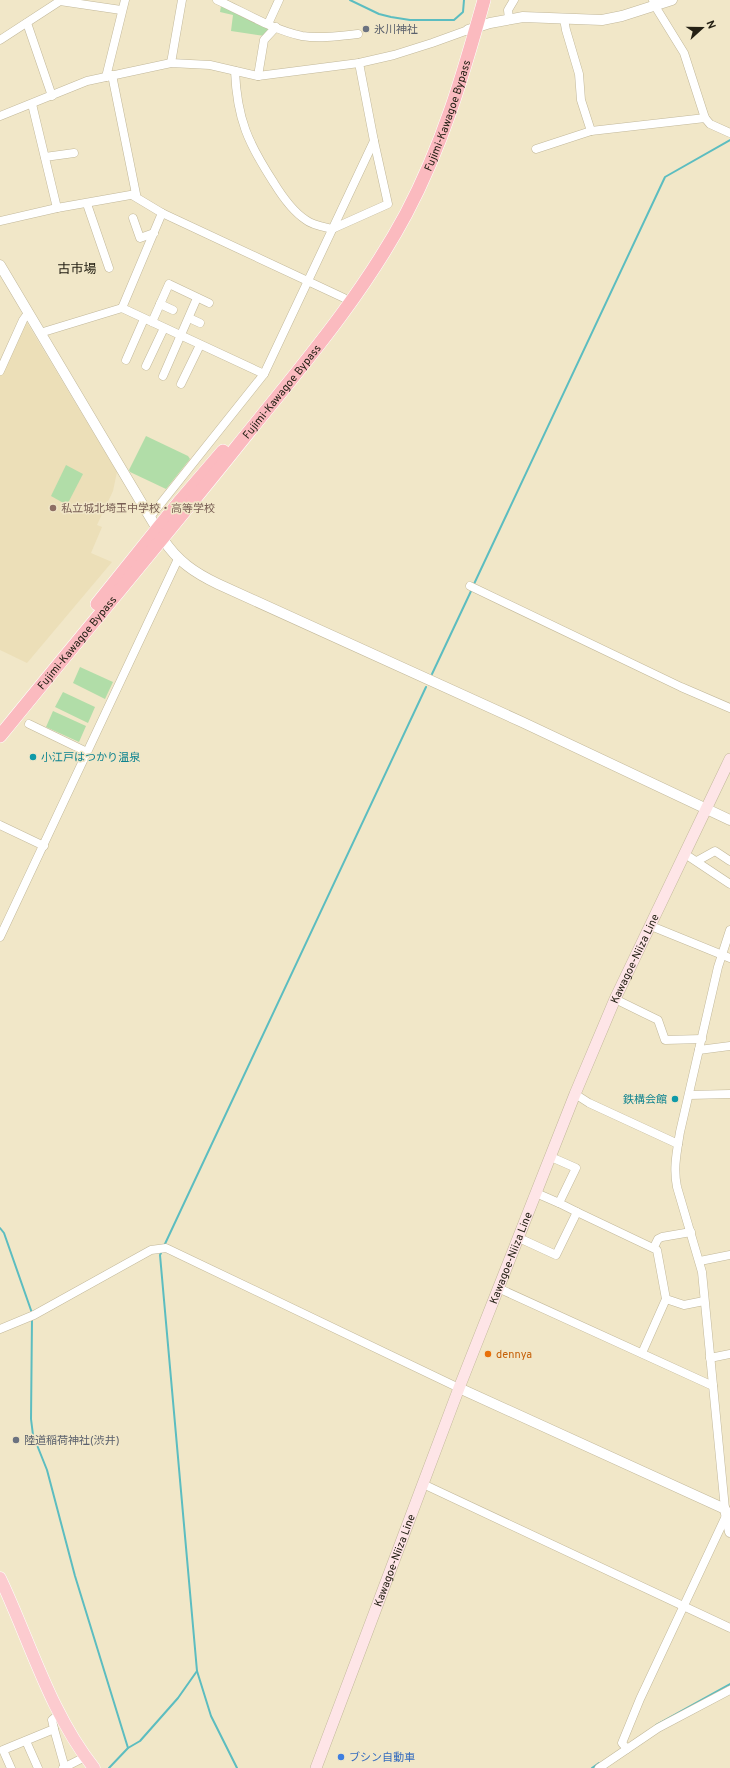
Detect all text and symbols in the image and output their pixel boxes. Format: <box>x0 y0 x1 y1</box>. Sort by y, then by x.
north arrow <box>682 8 722 48</box>
text: N <box>702 19 718 31</box>
place label: 氷川神社 <box>374 23 418 37</box>
marker: 氷川神社 <box>361 24 371 34</box>
street label: Fujimi-Kawagoe Bypass <box>422 58 474 174</box>
district label: 古市場 <box>57 262 97 278</box>
street label: Fujimi-Kawagoe Bypass <box>240 342 324 442</box>
place label: 私立城北埼玉中学校・高等学校 <box>61 502 215 516</box>
marker: 私立城北埼玉中学校・高等学校 <box>48 503 58 513</box>
street label: Fujimi-Kawagoe Bypass <box>35 593 120 693</box>
place label: 小江戸はつかり温泉 <box>41 751 141 765</box>
marker: 小江戸はつかり温泉 <box>28 752 38 762</box>
street label: Kawagoe-Niiza Line <box>608 912 663 1006</box>
place label: 鉄構会館 <box>623 1093 667 1107</box>
marker: 鉄構会館 <box>670 1094 680 1104</box>
street label: Kawagoe-Niiza Line <box>487 1210 536 1306</box>
place label: dennya <box>496 1348 532 1362</box>
marker: dennya <box>483 1349 493 1359</box>
place label: 陸道稲荷神社(渋井) <box>24 1434 120 1448</box>
marker: 陸道稲荷神社(渋井) <box>11 1435 21 1445</box>
street label: Kawagoe-Niiza Line <box>371 1512 419 1609</box>
place label: ブシン自動車 <box>349 1751 415 1765</box>
marker: ブシン自動車 <box>336 1752 346 1762</box>

